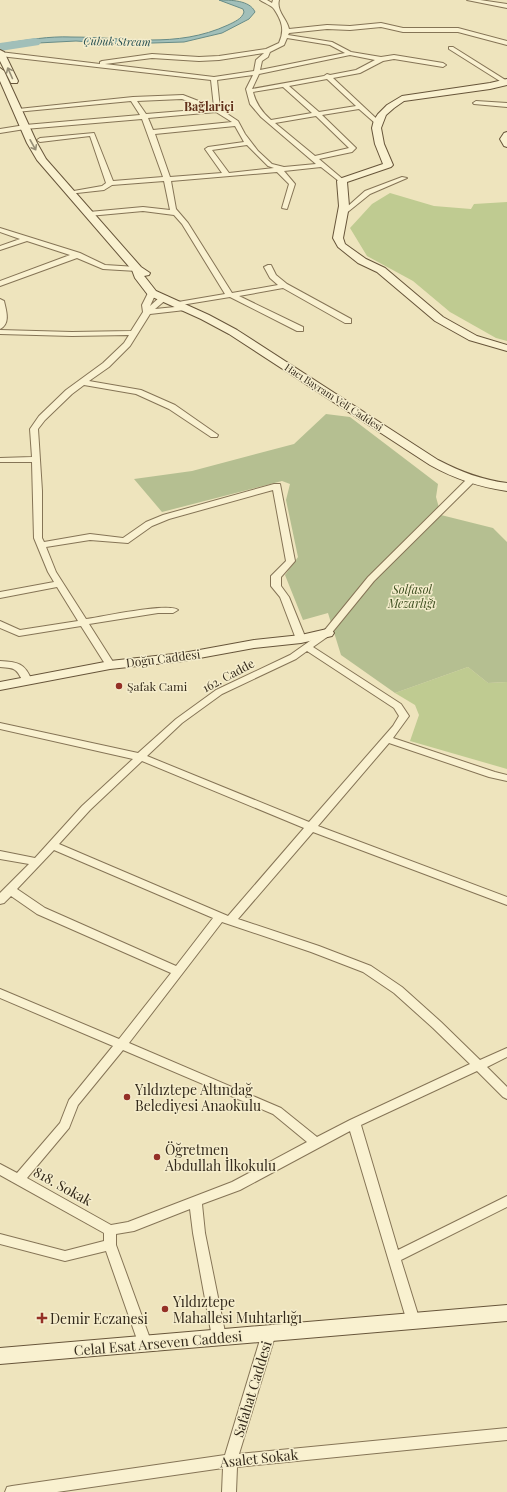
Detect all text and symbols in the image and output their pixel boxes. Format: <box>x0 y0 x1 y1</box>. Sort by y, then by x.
water label: Çubuk Stream <box>83 33 151 49</box>
one-way arrow <box>6 68 14 80</box>
district label: Bağlariçi <box>184 98 234 114</box>
one-way arrow <box>30 139 37 151</box>
street label: Hacı Bayram Veli Caddesi <box>282 360 386 434</box>
park label: Solfasol Mezarlığı <box>387 581 436 611</box>
street label: Doğu Caddesi <box>125 645 202 670</box>
street label: 162. Cadde <box>199 655 257 695</box>
place label: Şafak Cami <box>127 678 188 694</box>
marker: Şafak Cami <box>114 681 124 691</box>
place label: Yıldıztepe Altındağ Belediyesi Anaokulu <box>134 1080 261 1115</box>
marker: Yıldıztepe Altındağ Belediyesi Anaokulu <box>122 1092 132 1102</box>
place label: Öğretmen Abdullah İlkokulu <box>164 1140 276 1175</box>
marker: Öğretmen Abdullah İlkokulu <box>152 1152 162 1162</box>
street label: 818. Sokak <box>30 1162 96 1210</box>
place label: Yıldıztepe Mahallesi Muhtarlığı <box>172 1292 302 1327</box>
marker: Yıldıztepe Mahallesi Muhtarlığı <box>160 1304 170 1314</box>
place label: Demir Eczanesi <box>50 1309 148 1328</box>
marker: Demir Eczanesi <box>37 1313 47 1323</box>
street label: Celal Esat Arseven Caddesi <box>73 1326 243 1360</box>
street label: Safahat Caddesi <box>228 1338 276 1440</box>
street label: Asalet Sokak <box>218 1444 299 1472</box>

